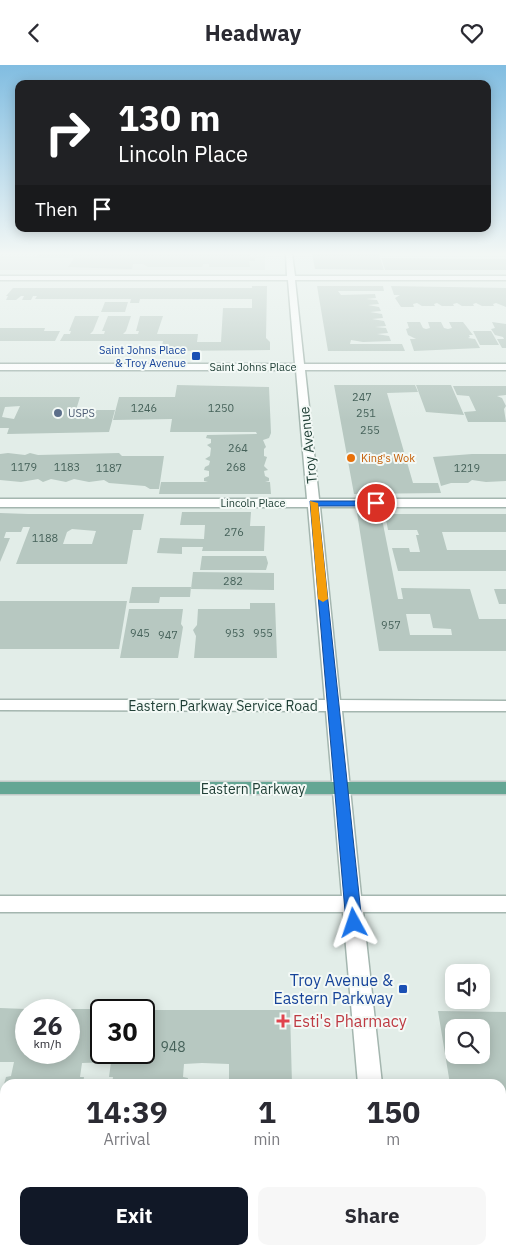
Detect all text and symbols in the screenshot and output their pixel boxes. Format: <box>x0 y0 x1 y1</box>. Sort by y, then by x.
text: Headway <box>205 18 301 47</box>
icon: back <box>20 19 48 47</box>
icon: heart <box>458 19 486 47</box>
text: 130 m <box>118 95 221 141</box>
icon: right <box>35 100 100 165</box>
text: Lincoln Place <box>118 139 248 168</box>
icon: arrive <box>88 195 116 223</box>
text: Then <box>35 197 78 221</box>
place label: Saint Johns Place & Troy Avenue <box>99 343 186 370</box>
marker: Saint Johns Place & Troy Avenue <box>190 350 202 362</box>
street label: Saint Johns Place <box>210 360 296 374</box>
house number: 247 <box>352 390 372 404</box>
house number: 1246 <box>131 401 157 415</box>
house number: 1250 <box>208 401 234 415</box>
street label: Troy Avenue <box>295 405 321 484</box>
place label: USPS <box>68 406 95 420</box>
house number: 251 <box>356 406 376 420</box>
marker: USPS <box>52 407 64 419</box>
house number: 255 <box>360 423 380 437</box>
house number: 264 <box>228 441 248 455</box>
place label: King's Wok <box>361 451 415 465</box>
marker: King's Wok <box>345 452 357 464</box>
house number: 1179 <box>11 460 37 474</box>
house number: 1183 <box>54 460 80 474</box>
house number: 268 <box>226 460 246 474</box>
house number: 1187 <box>96 461 122 475</box>
house number: 1219 <box>454 461 480 475</box>
pin <box>355 482 397 524</box>
icon: arrive <box>362 489 390 517</box>
street label: Lincoln Place <box>220 496 286 510</box>
house number: 276 <box>224 525 244 539</box>
house number: 1188 <box>32 531 58 545</box>
house number: 282 <box>223 574 243 588</box>
house number: 957 <box>381 618 401 632</box>
house number: 945 <box>130 626 150 640</box>
house number: 953 <box>225 626 245 640</box>
house number: 955 <box>253 626 273 640</box>
house number: 947 <box>158 628 178 642</box>
street label: Eastern Parkway Service Road <box>128 697 318 715</box>
street label: Eastern Parkway <box>201 780 305 798</box>
position arrow <box>327 896 379 948</box>
map controls <box>445 964 490 1064</box>
button: sound <box>445 964 490 1009</box>
place label: Troy Avenue & Eastern Parkway <box>273 970 393 1008</box>
marker: Troy Avenue & Eastern Parkway <box>397 983 409 995</box>
speed limit sign: 30 <box>90 999 155 1064</box>
text: 26 <box>32 1009 63 1042</box>
place label: Esti's Pharmacy <box>293 1011 407 1031</box>
marker: Esti's Pharmacy <box>277 1015 289 1027</box>
button: search <box>445 1019 490 1064</box>
text: km/h <box>33 1036 62 1051</box>
house number: 948 <box>160 1038 186 1056</box>
text: 14:39 <box>86 1092 168 1131</box>
text: 1 <box>258 1092 276 1131</box>
text: 150 <box>366 1092 420 1131</box>
text: Arrival <box>103 1129 150 1149</box>
text: min <box>253 1129 280 1149</box>
text: m <box>386 1129 400 1149</box>
button: Exit <box>20 1187 248 1245</box>
button: Share <box>258 1187 486 1245</box>

